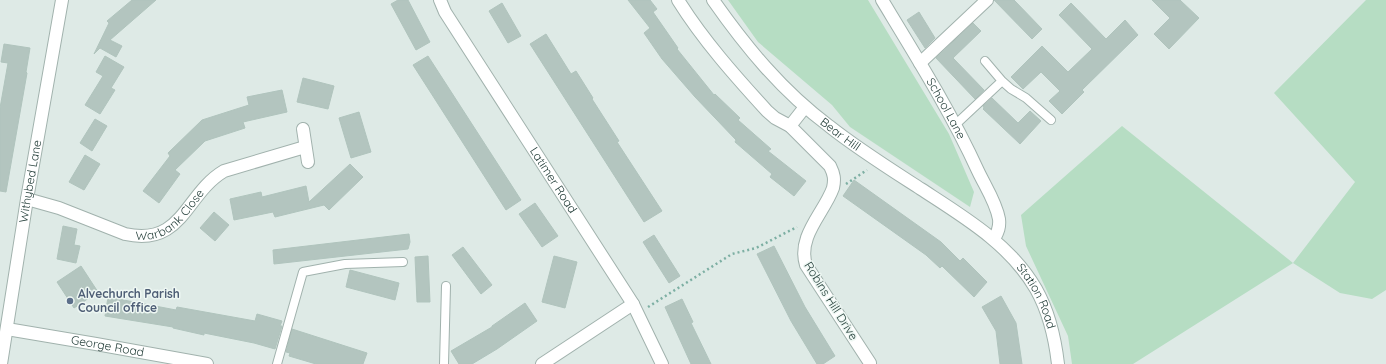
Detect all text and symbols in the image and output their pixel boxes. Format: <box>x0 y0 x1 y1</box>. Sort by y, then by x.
street label: School Lane <box>923 75 969 142</box>
street label: Bear Hill <box>817 114 864 154</box>
street label: Withybed Lane <box>15 138 44 224</box>
street label: Latimer Road <box>527 144 581 216</box>
street label: Warbank Close <box>135 186 207 243</box>
street label: Robins Hill Drive <box>801 259 862 343</box>
street label: Station Road <box>1014 260 1059 330</box>
place label: Alvechurch Parish Council office <box>78 286 180 315</box>
marker: Alvechurch Parish Council office <box>65 296 75 306</box>
street label: George Road <box>70 332 145 360</box>

